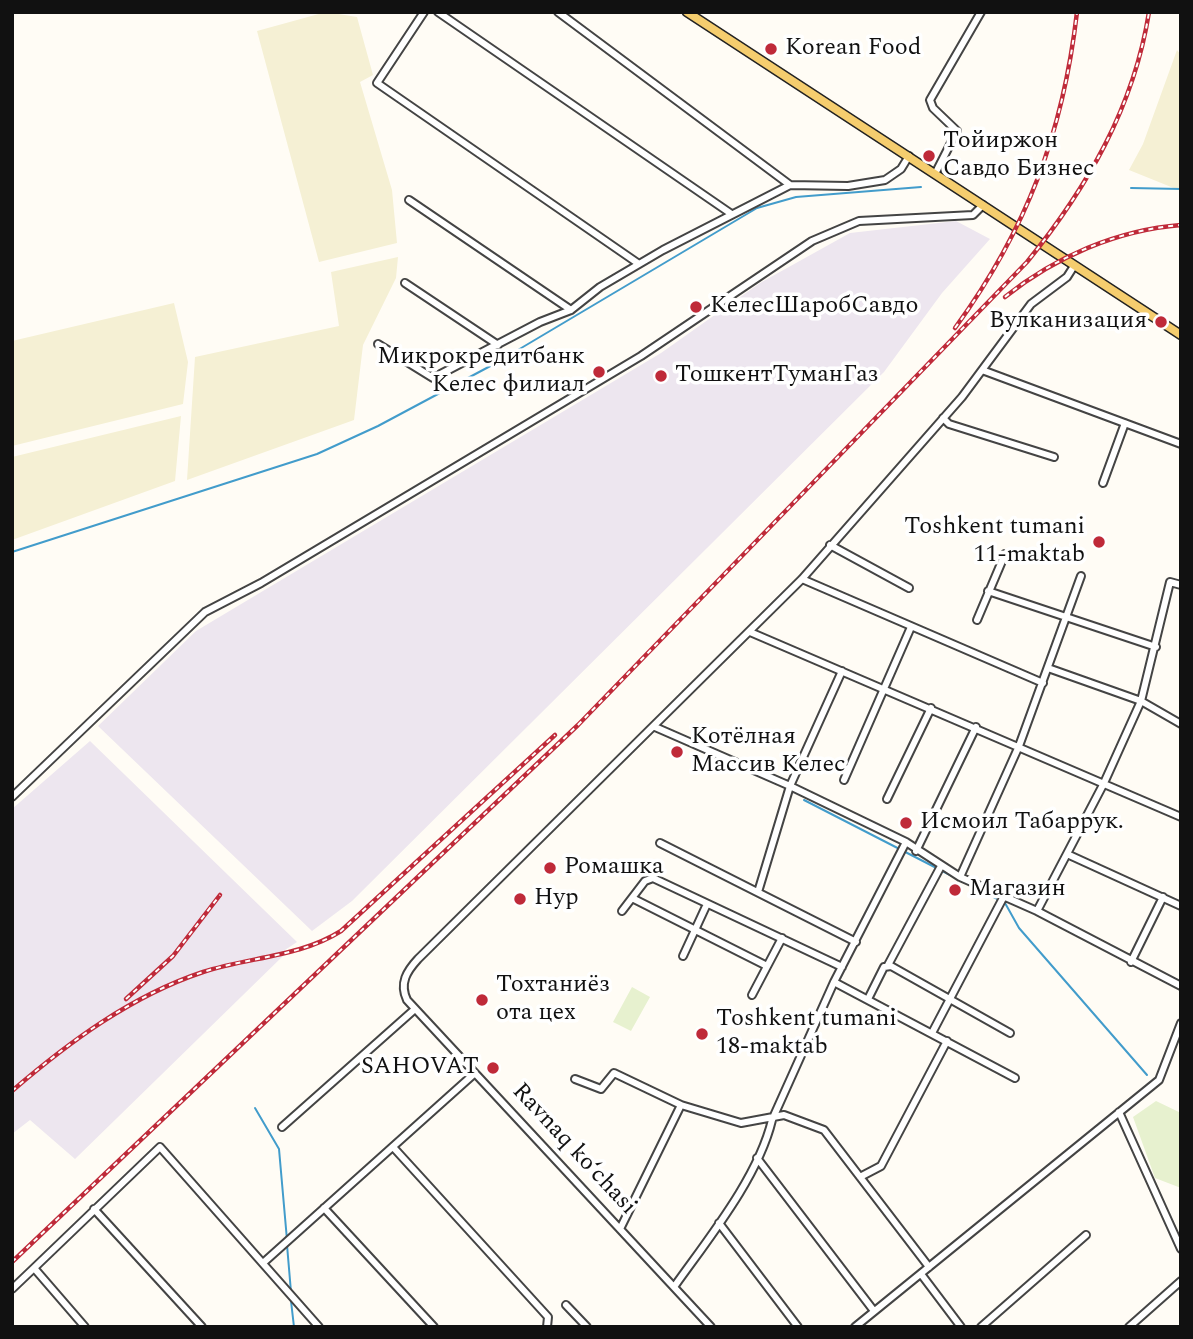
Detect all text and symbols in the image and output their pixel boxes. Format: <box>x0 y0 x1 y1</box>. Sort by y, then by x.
place label: Korean Food <box>785 35 921 63</box>
marker: Korean Food <box>763 41 779 57</box>
place label: Тойиржон Савдо Бизнес <box>943 128 1094 184</box>
marker: Тойиржон Савдо Бизнес <box>921 148 937 164</box>
place label: КелесШаробСавдо <box>710 293 918 321</box>
marker: КелесШаробСавдо <box>688 299 704 315</box>
place label: Вулканизация <box>989 308 1147 336</box>
marker: Вулканизация <box>1153 314 1169 330</box>
place label: Микрокредитбанк Келес филиал <box>377 344 585 400</box>
place label: ТошкентТуманГаз <box>675 362 879 390</box>
marker: Микрокредитбанк Келес филиал <box>591 364 607 380</box>
marker: ТошкентТуманГаз <box>653 368 669 384</box>
place label: Toshkent tumani 11-maktab <box>904 514 1085 570</box>
marker: Toshkent tumani 11-maktab <box>1091 534 1107 550</box>
place label: Котёлная Массив Келес <box>691 724 846 780</box>
marker: Котёлная Массив Келес <box>669 744 685 760</box>
place label: Исмоил Табаррук. <box>920 809 1124 837</box>
marker: Исмоил Табаррук. <box>898 815 914 831</box>
place label: Ромашка <box>564 854 664 882</box>
marker: Ромашка <box>542 860 558 876</box>
place label: Магазин <box>969 876 1066 904</box>
marker: Магазин <box>947 882 963 898</box>
place label: Нур <box>534 885 579 913</box>
marker: Нур <box>512 891 528 907</box>
place label: Тохтаниёз ота цех <box>496 972 610 1028</box>
marker: Тохтаниёз ота цех <box>474 992 490 1008</box>
place label: Toshkent tumani 18-maktab <box>716 1006 897 1062</box>
marker: Toshkent tumani 18-maktab <box>694 1026 710 1042</box>
place label: SAHOVAT <box>361 1054 479 1082</box>
marker: SAHOVAT <box>485 1060 501 1076</box>
street label: Ravnaq ko‘chasi <box>505 1078 641 1222</box>

